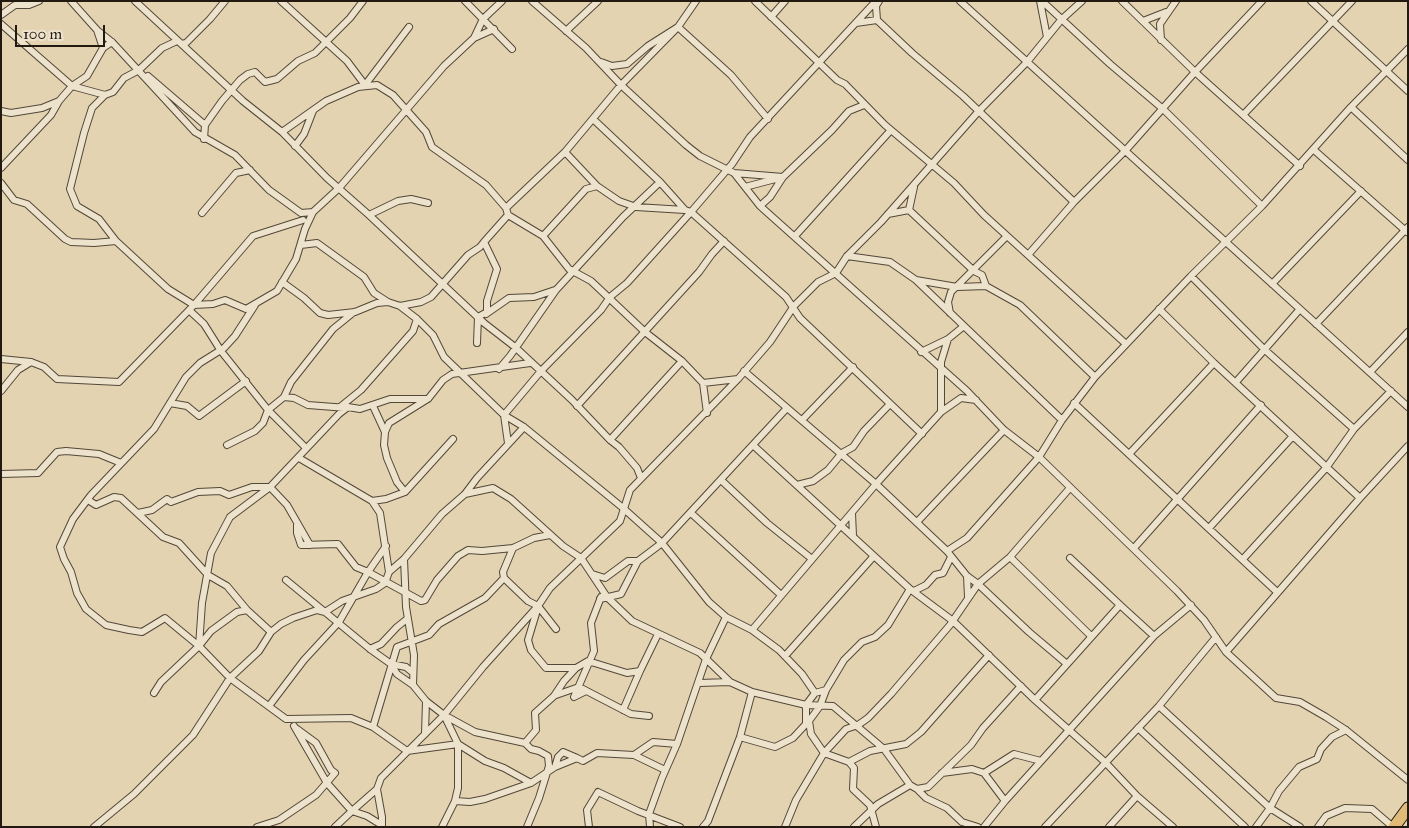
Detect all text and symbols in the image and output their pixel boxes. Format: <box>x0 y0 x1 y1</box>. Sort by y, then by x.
scale bar <box>18 15 108 47</box>
text: 100 m <box>23 25 62 43</box>

